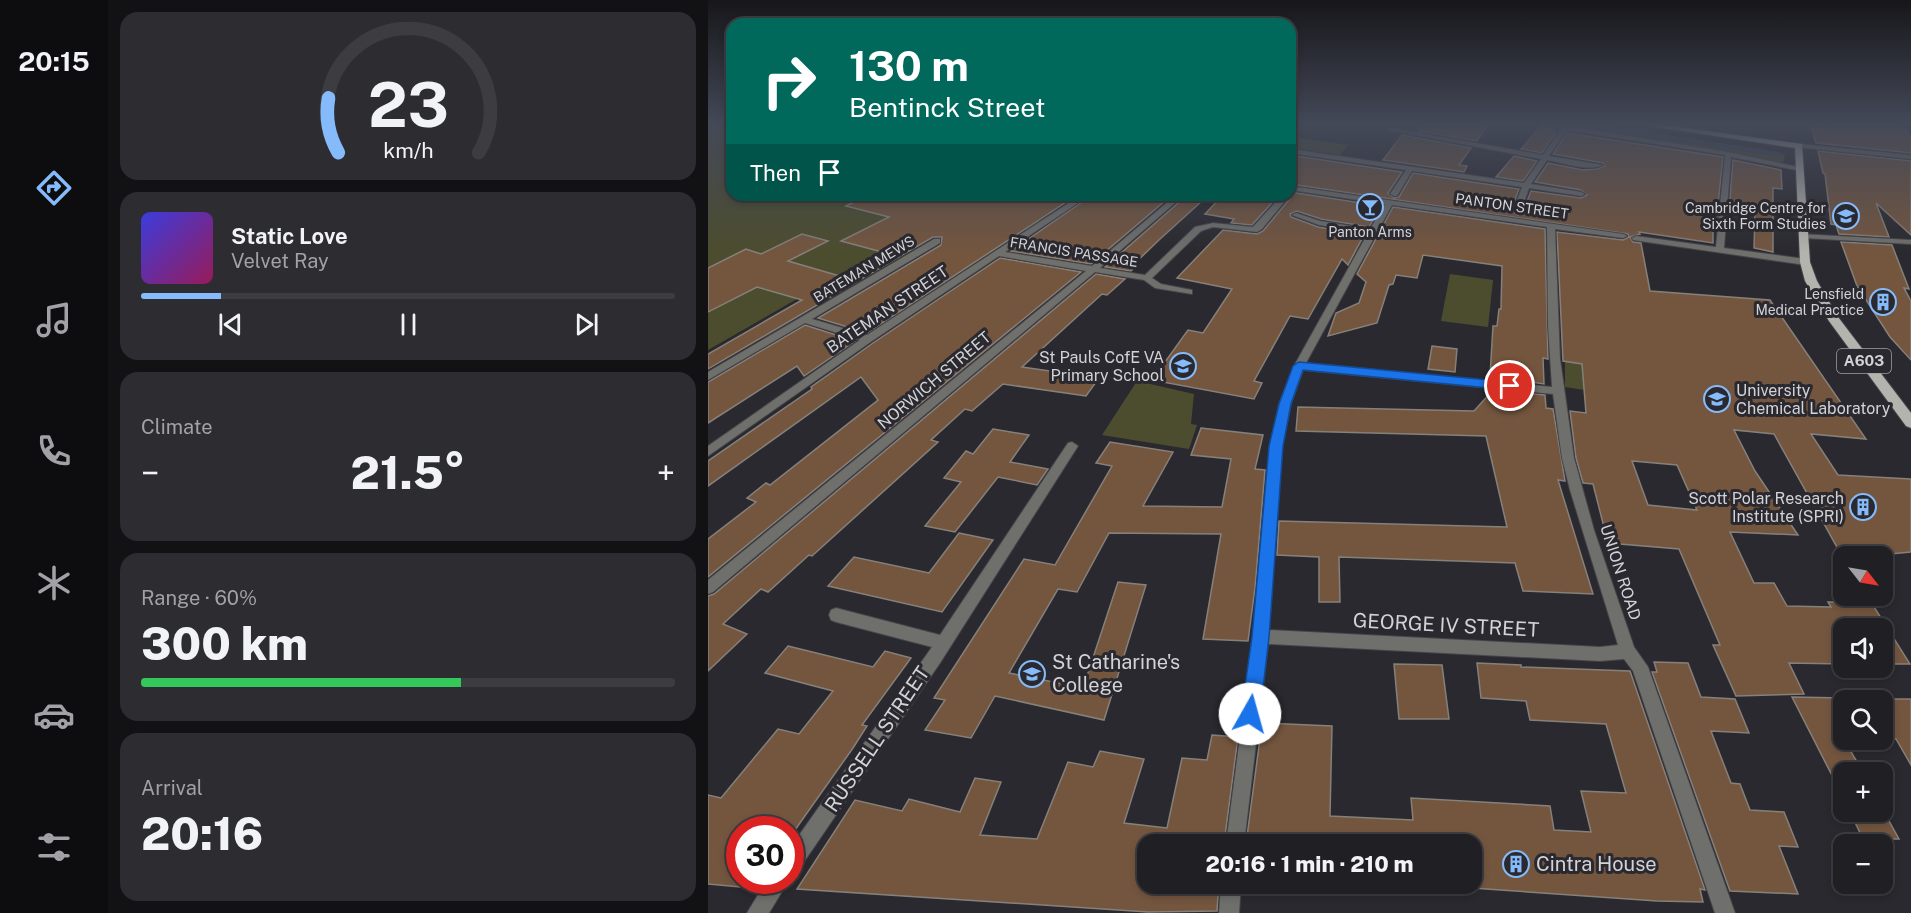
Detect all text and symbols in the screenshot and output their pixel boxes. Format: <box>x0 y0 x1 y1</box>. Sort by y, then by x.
text: 130 m <box>849 41 969 90</box>
icon: right <box>750 42 828 120</box>
text: 20:15 <box>18 45 90 77</box>
text: 23 <box>367 68 449 141</box>
text: Bentinck Street <box>849 91 1046 123</box>
text: km/h <box>383 138 433 163</box>
icon: arrive <box>813 156 846 189</box>
text: Then <box>750 160 801 186</box>
icon: directions <box>33 167 75 209</box>
street label: PANTON STREET <box>1454 190 1570 222</box>
bar icon: Panton Arms <box>1355 192 1385 222</box>
place label: Cambridge Centre for Sixth Form Studies <box>1685 200 1826 232</box>
school or university icon: Cambridge Centre for Sixth Form Studies <box>1831 201 1861 231</box>
text: Static Love <box>231 223 348 249</box>
place label: Panton Arms <box>1328 224 1412 240</box>
street label: BATEMAN MEWS <box>811 233 917 305</box>
street label: FRANCIS PASSAGE <box>1009 234 1139 270</box>
text: Velvet Ray <box>231 249 329 273</box>
street label: BATEMAN STREET <box>823 262 952 357</box>
place label: Lensfield Medical Practice <box>1755 286 1864 318</box>
building icon: Lensfield Medical Practice <box>1868 287 1898 317</box>
icon: music <box>33 299 75 341</box>
icon: previous <box>214 308 247 341</box>
icon: pause <box>392 308 425 341</box>
icon: next <box>570 308 603 341</box>
street label: NORWICH STREET <box>874 327 995 433</box>
place label: St Pauls CofE VA Primary School <box>1039 348 1164 385</box>
road number: A603 <box>1837 349 1891 373</box>
school or university icon: St Pauls CofE VA Primary School <box>1168 351 1198 381</box>
pin <box>1484 360 1535 411</box>
icon: arrive <box>1493 369 1526 402</box>
place label: University Chemical Laboratory <box>1736 381 1891 418</box>
school or university icon: University Chemical Laboratory <box>1702 384 1732 414</box>
text: Climate <box>141 415 213 439</box>
icon: phone <box>33 430 75 472</box>
text: 21.5° <box>351 446 465 499</box>
text: − <box>141 454 159 492</box>
text: + <box>657 454 675 492</box>
place label: Scott Polar Research Institute (SPRI) <box>1688 489 1844 526</box>
building icon: Scott Polar Research Institute (SPRI) <box>1848 492 1878 522</box>
street label: UNION ROAD <box>1596 522 1645 623</box>
north arrow <box>1833 546 1893 606</box>
map controls <box>1833 546 1893 894</box>
icon: climate <box>33 562 75 604</box>
text: Range · 60% <box>141 586 257 610</box>
street label: GEORGE IV STREET <box>1352 608 1540 642</box>
text: 300 km <box>141 617 308 670</box>
button: sound <box>1833 618 1893 678</box>
place label: St Catharine's College <box>1052 650 1180 697</box>
school or university icon: St Catharine's College <box>1017 659 1047 689</box>
street label: RUSSELL STREET <box>819 662 935 816</box>
position arrow <box>1218 682 1282 746</box>
button: search <box>1833 690 1893 750</box>
icon: car <box>33 694 75 736</box>
button: + <box>1833 762 1893 822</box>
text: Arrival <box>141 776 203 800</box>
text: 20:16 <box>141 807 263 860</box>
speed limit sign: 30 <box>726 816 804 894</box>
icon: filters <box>33 826 75 868</box>
button: − <box>1833 834 1893 894</box>
building icon: Cintra House <box>1501 849 1531 879</box>
text: 20:16 · 1 min · 210 m <box>1206 851 1413 877</box>
place label: Cintra House <box>1536 852 1657 876</box>

